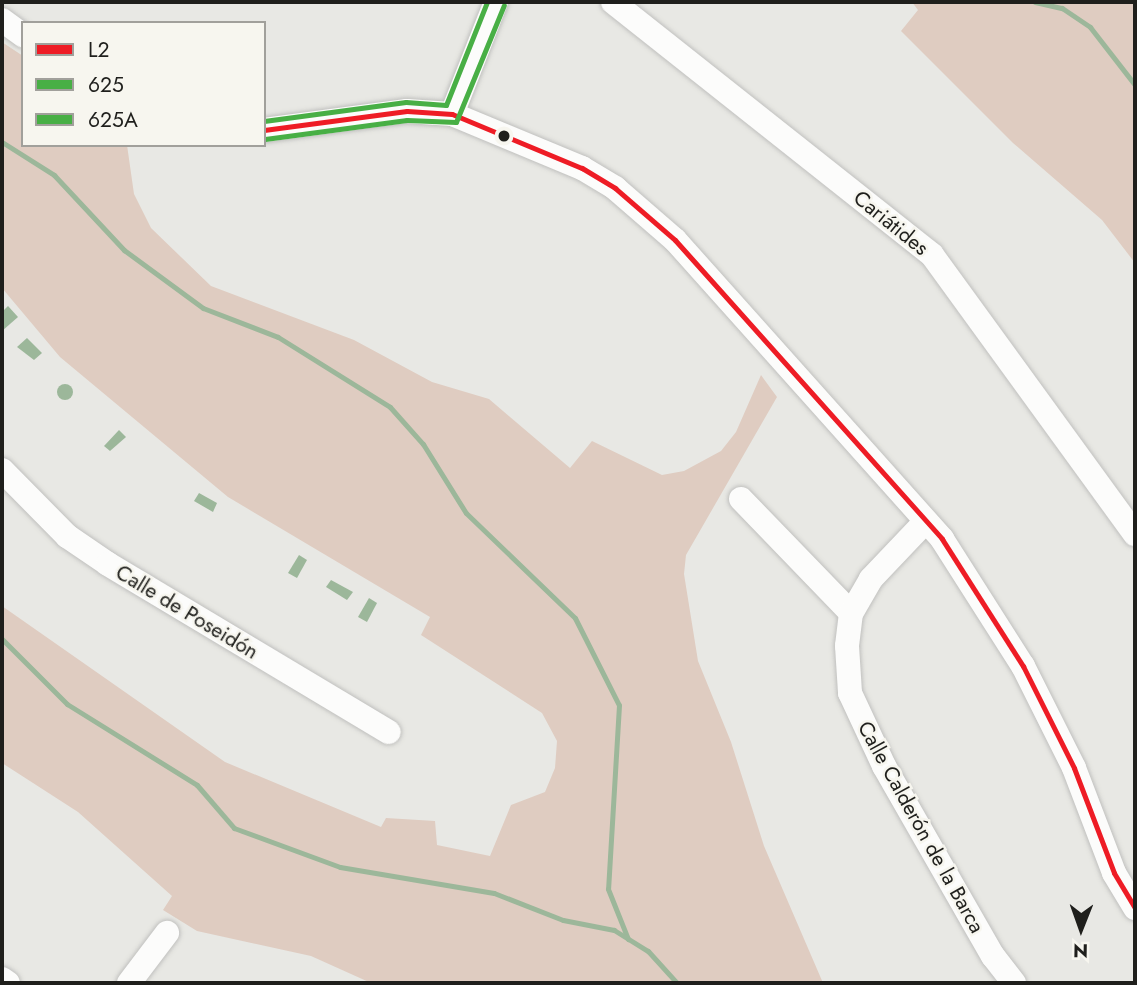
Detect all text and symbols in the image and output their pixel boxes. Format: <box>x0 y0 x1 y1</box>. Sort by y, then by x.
legend <box>21 21 266 147</box>
text: L2 <box>88 35 109 65</box>
text: 625 <box>88 70 124 100</box>
text: 625A <box>88 105 138 135</box>
unlabelled marker <box>497 129 511 143</box>
street label: Cariátides <box>848 185 934 261</box>
street label: Calle de Poseidón <box>111 560 263 664</box>
street label: Calle Calderón de la Barca <box>852 717 990 937</box>
north arrow <box>1046 894 1116 964</box>
text: N <box>1073 937 1088 964</box>

